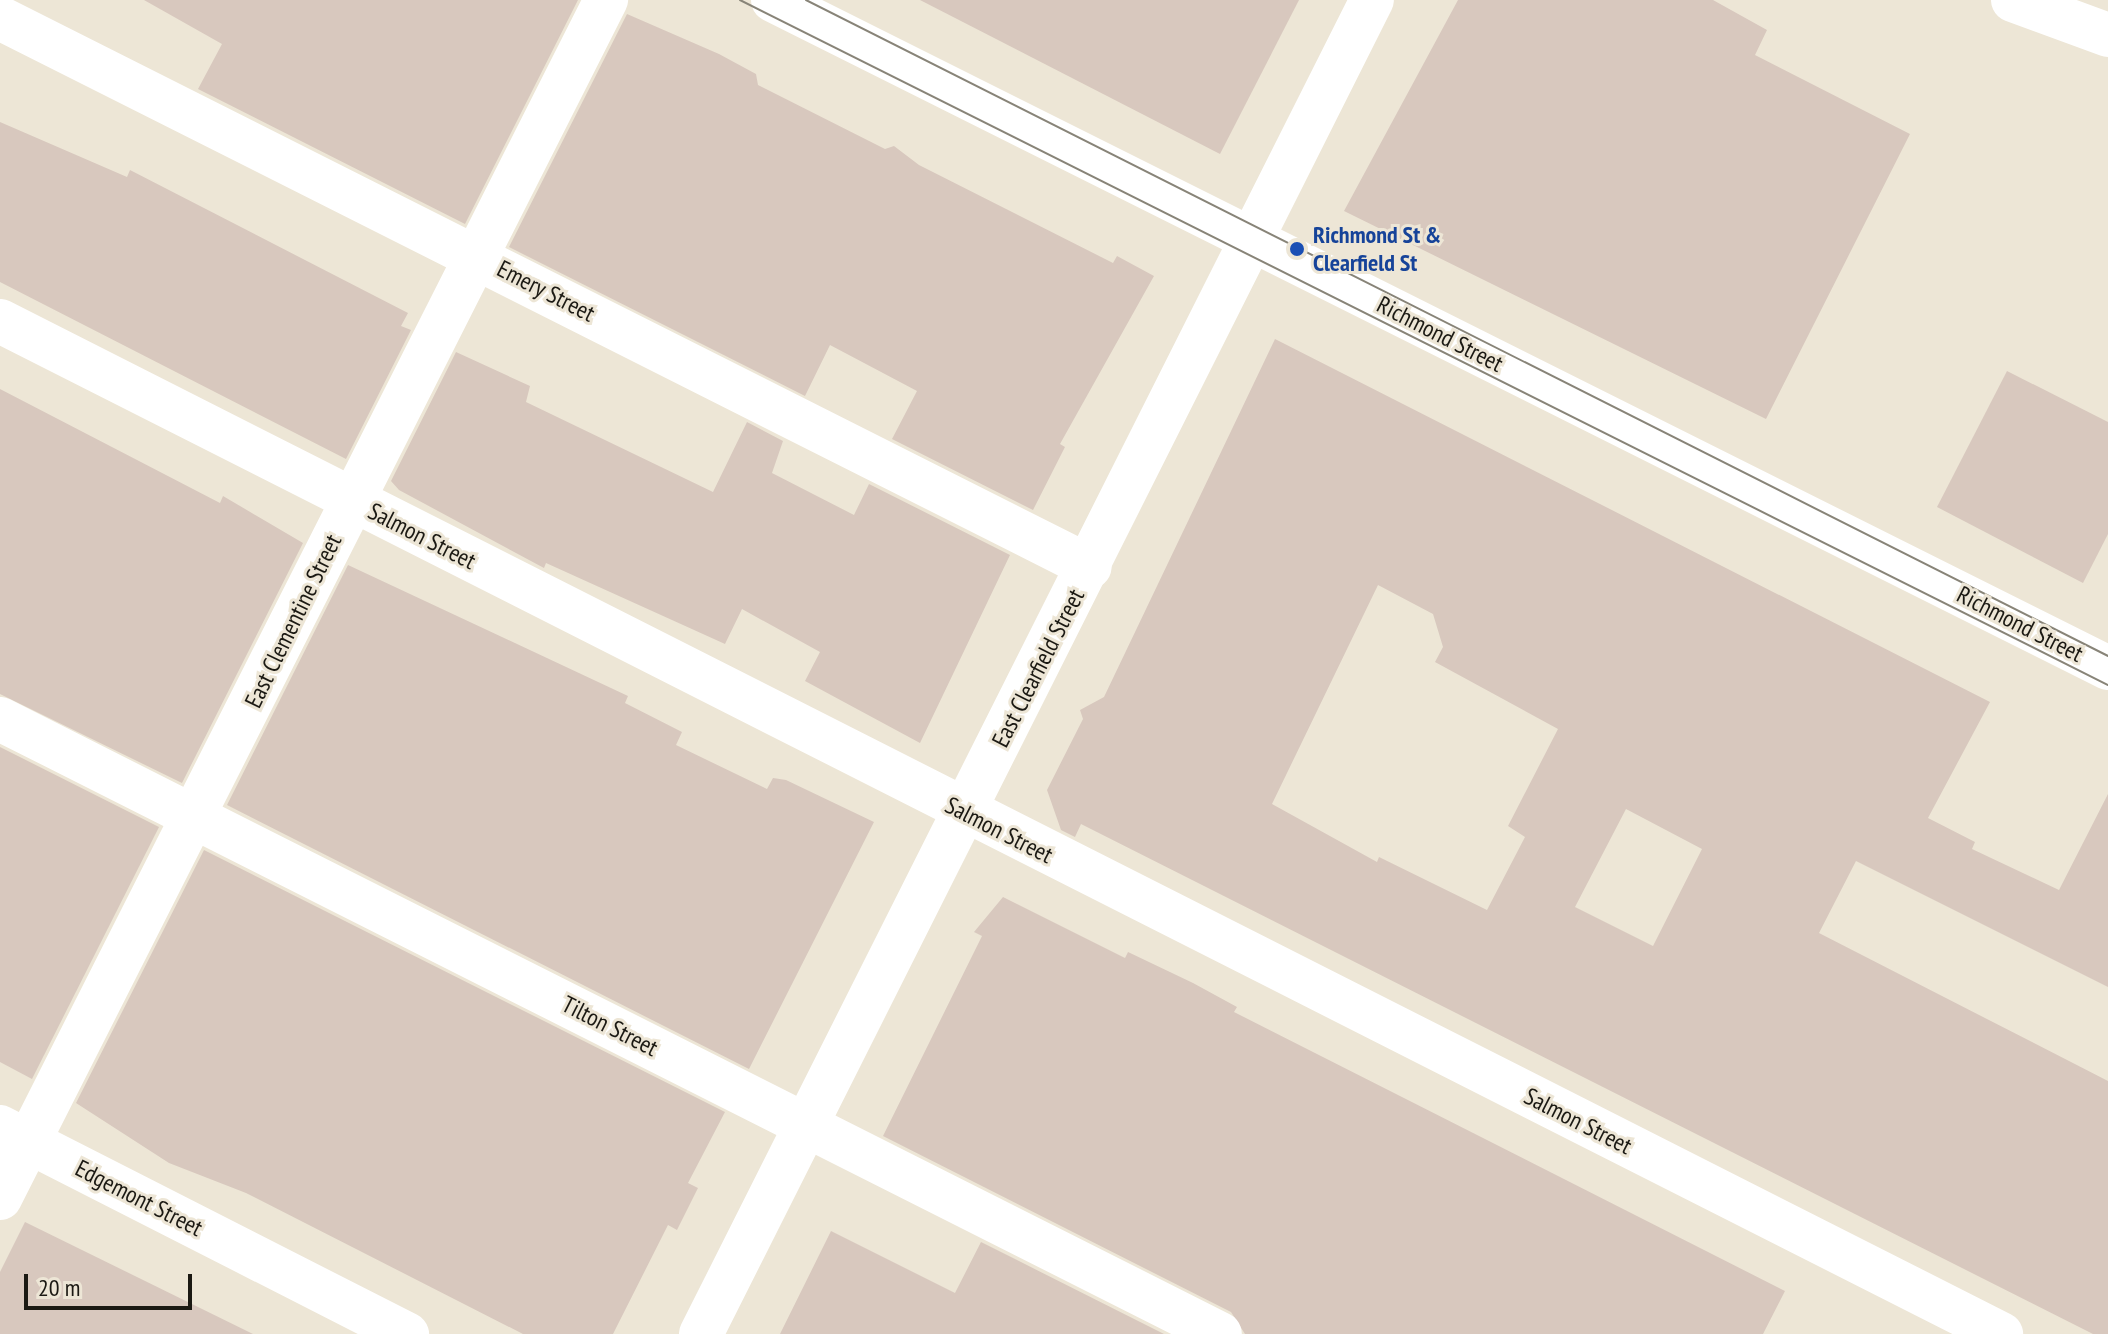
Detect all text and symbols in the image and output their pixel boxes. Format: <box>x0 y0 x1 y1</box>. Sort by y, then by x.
place label: Richmond St & Clearfield St <box>1313 221 1441 277</box>
marker: Richmond St & Clearfield St <box>1288 240 1306 258</box>
street label: Emery Street <box>492 254 600 328</box>
street label: Richmond Street <box>1372 290 1508 378</box>
street label: Salmon Street <box>363 497 481 575</box>
street label: East Clementine Street <box>239 530 347 712</box>
street label: Richmond Street <box>1952 580 2088 668</box>
street label: East Clearfield Street <box>986 584 1090 752</box>
street label: Salmon Street <box>940 791 1058 869</box>
street label: Tilton Street <box>557 990 663 1062</box>
street label: Salmon Street <box>1519 1082 1637 1160</box>
street label: Edgemont Street <box>71 1154 207 1242</box>
scale bar <box>28 1258 196 1308</box>
text: 20 m <box>38 1272 80 1303</box>

